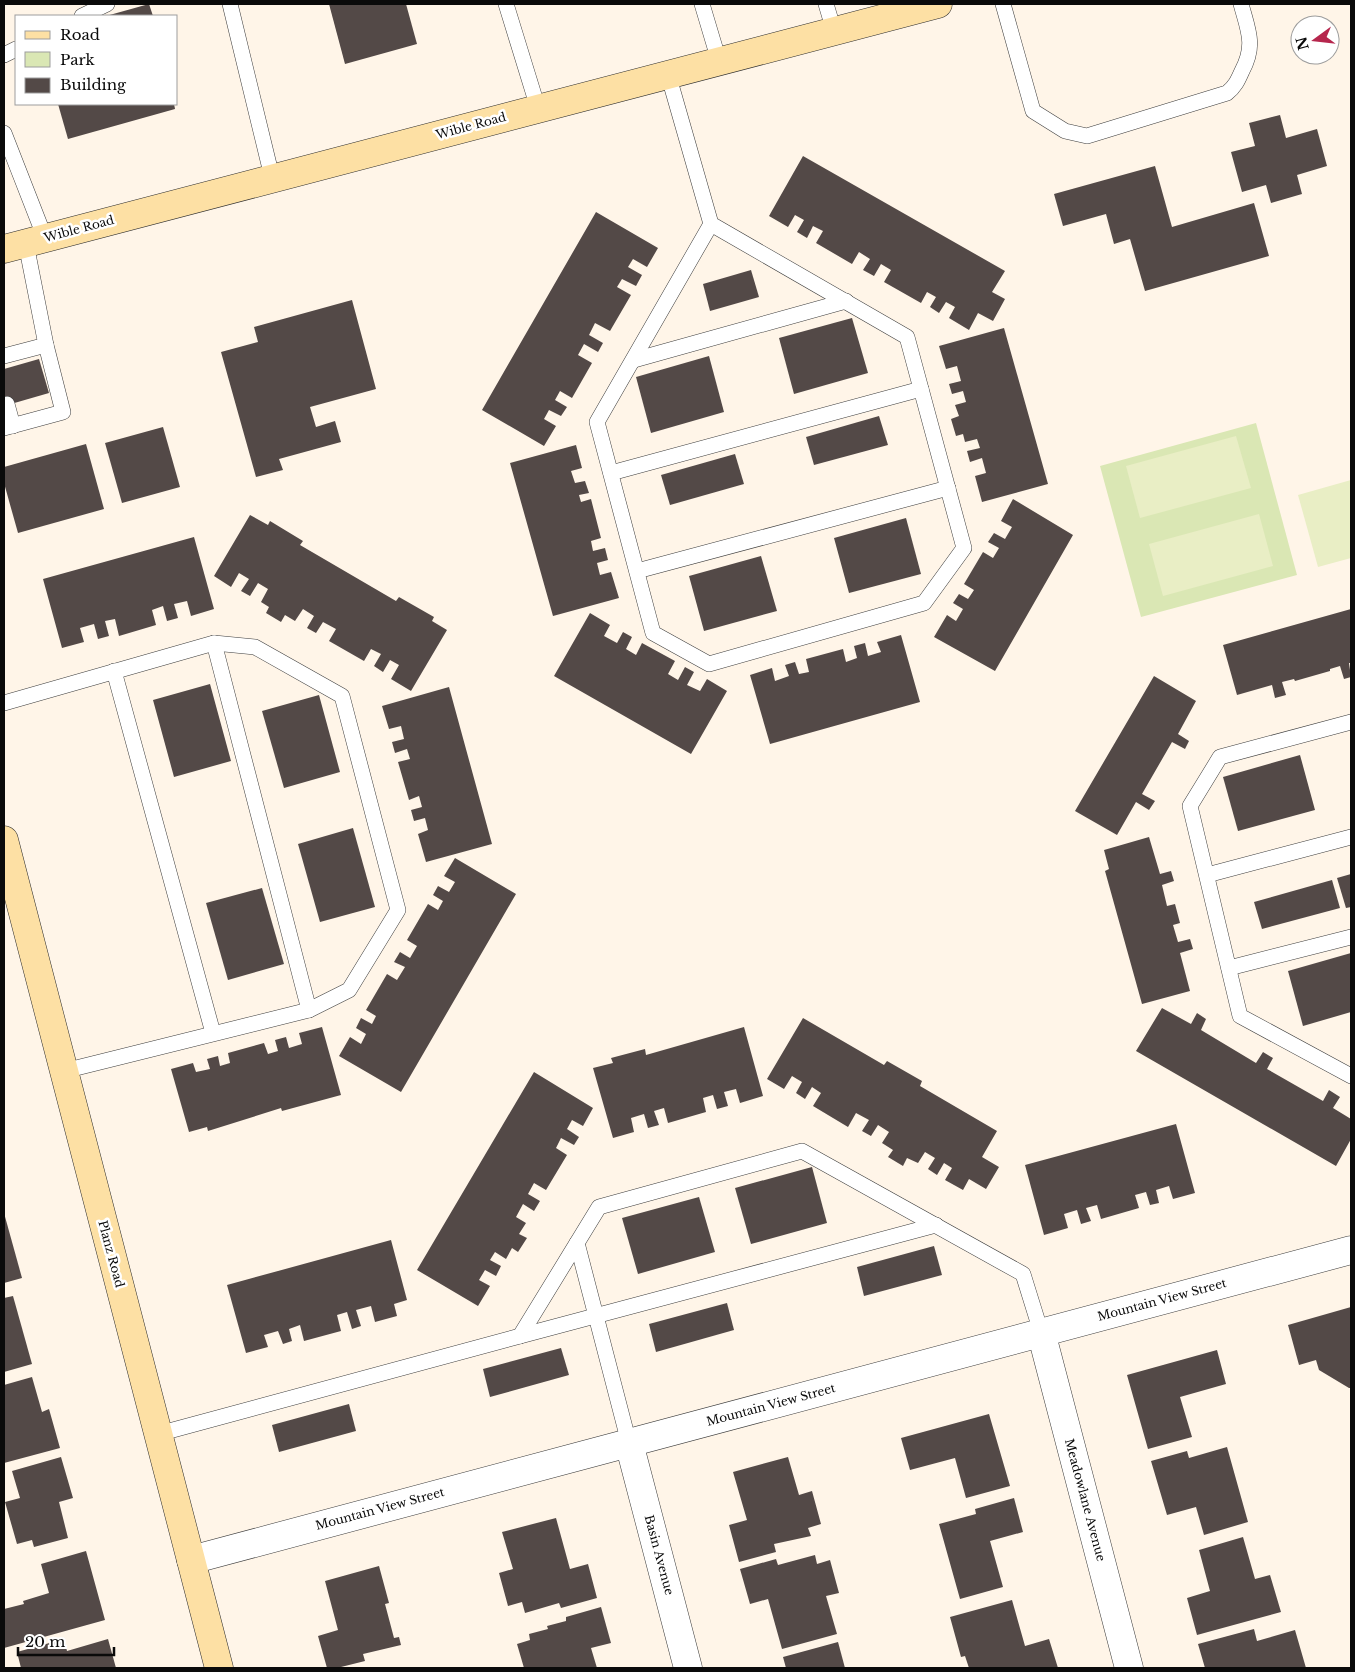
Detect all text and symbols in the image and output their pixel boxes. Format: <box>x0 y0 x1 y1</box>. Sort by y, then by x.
legend <box>15 15 178 105</box>
north arrow <box>1290 15 1340 65</box>
text: Road <box>60 25 100 44</box>
text: N <box>1292 35 1313 52</box>
text: Park <box>60 50 96 69</box>
text: Building <box>60 75 127 94</box>
street label: Wible Road <box>433 109 508 142</box>
street label: Wible Road <box>41 212 116 245</box>
street label: Planz Road <box>95 1219 128 1289</box>
street label: Mountain View Street <box>1096 1275 1228 1324</box>
street label: Mountain View Street <box>705 1380 837 1429</box>
street label: Meadowlane Avenue <box>1062 1437 1109 1563</box>
street label: Mountain View Street <box>314 1484 446 1533</box>
street label: Basin Avenue <box>642 1513 677 1597</box>
scale bar <box>18 1624 114 1656</box>
text: 20 m <box>25 1632 65 1651</box>

